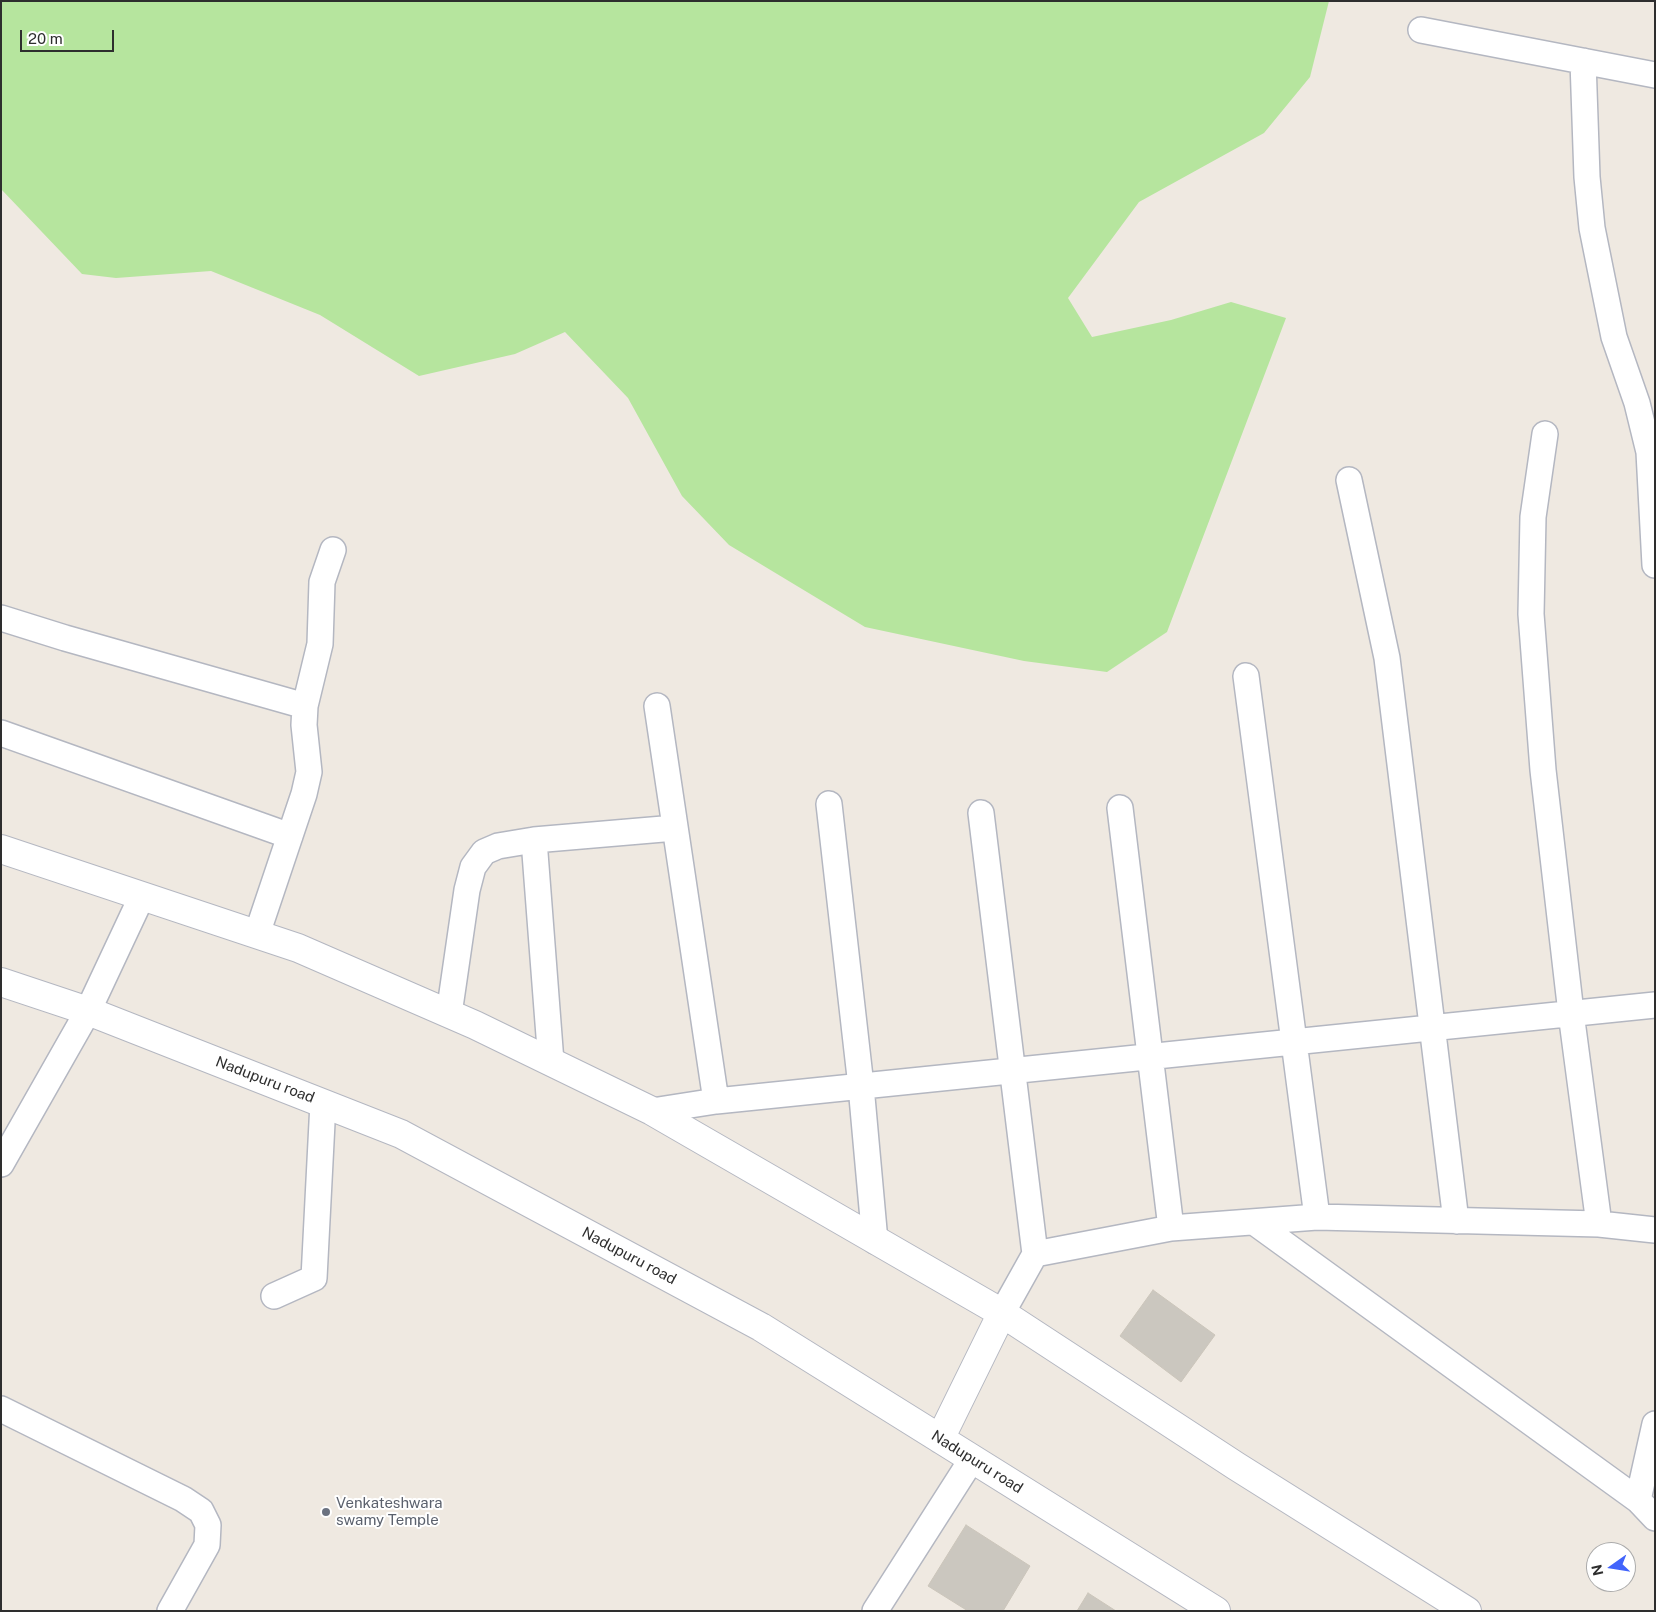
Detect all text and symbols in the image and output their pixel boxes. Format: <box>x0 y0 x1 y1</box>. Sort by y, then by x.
scale bar <box>22 20 116 52</box>
text: 20 m <box>28 30 63 47</box>
street label: Nadupuru road <box>213 1053 317 1107</box>
street label: Nadupuru road <box>579 1223 679 1289</box>
street label: Nadupuru road <box>928 1427 1026 1497</box>
place label: Venkateshwara swamy Temple <box>336 1494 443 1529</box>
marker: Venkateshwara swamy Temple <box>320 1506 332 1518</box>
north arrow <box>1586 1542 1636 1592</box>
text: N <box>1588 1563 1606 1577</box>

